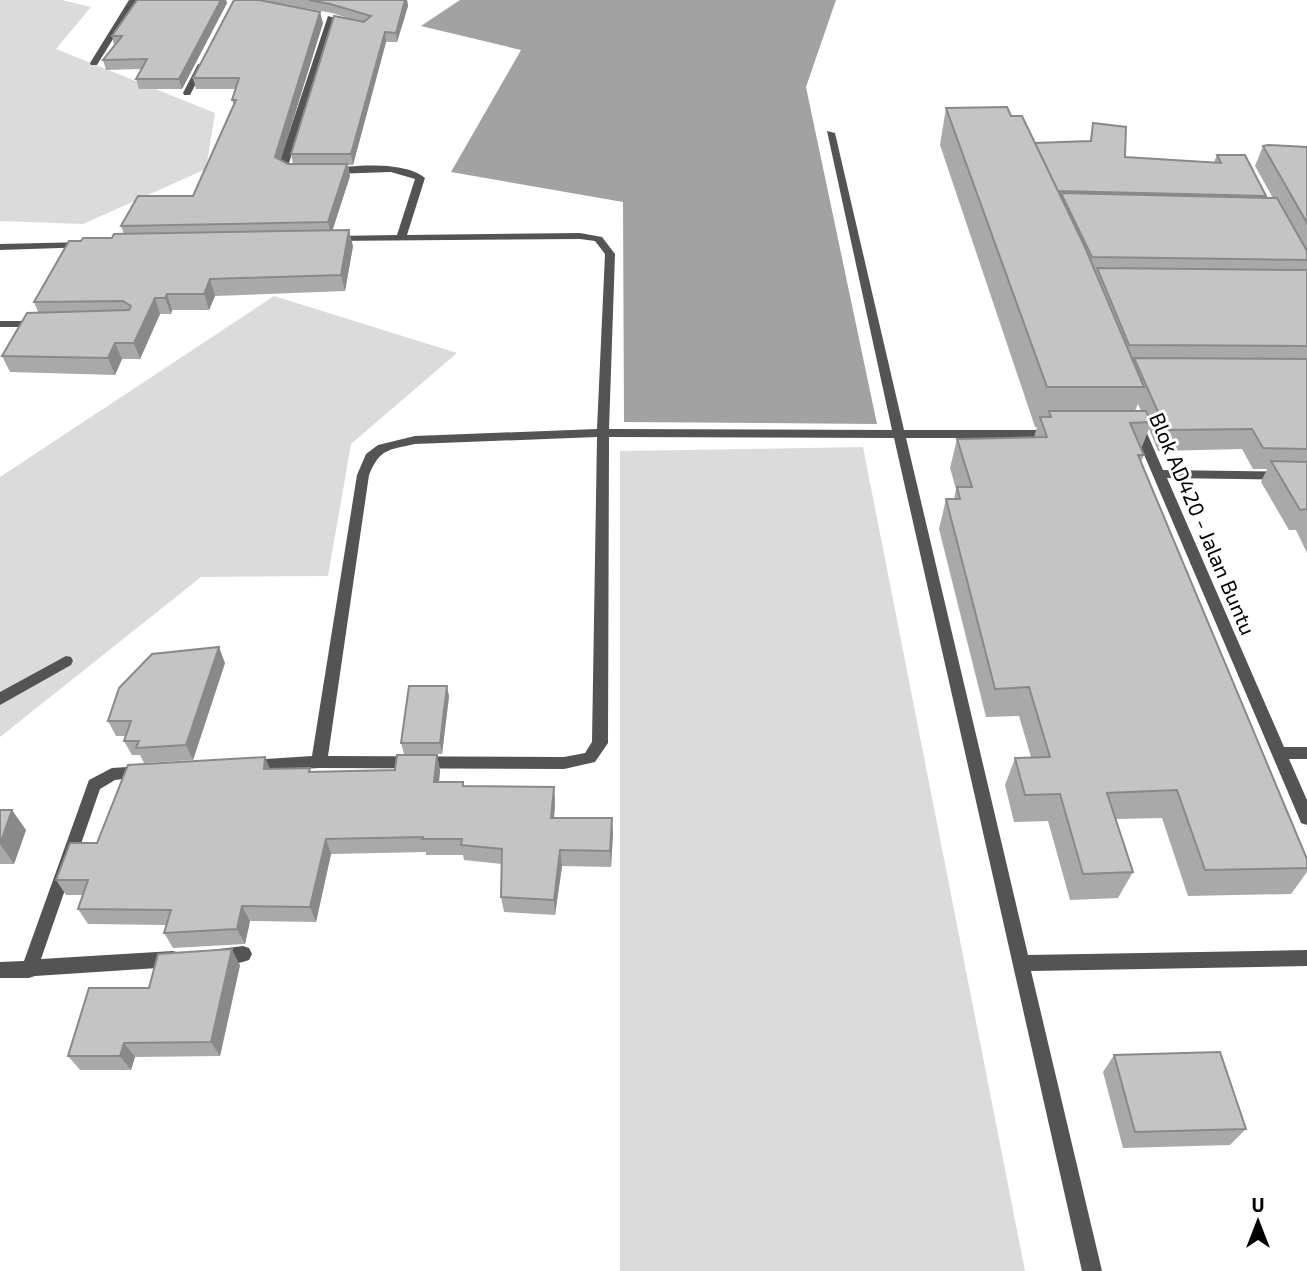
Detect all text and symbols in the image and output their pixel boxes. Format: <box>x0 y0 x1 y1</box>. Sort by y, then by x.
street label: Blok AD420 - Jalan Buntu <box>1145 408 1262 638</box>
north arrow <box>1223 1187 1293 1257</box>
text: U <box>1251 1193 1265 1216</box>

